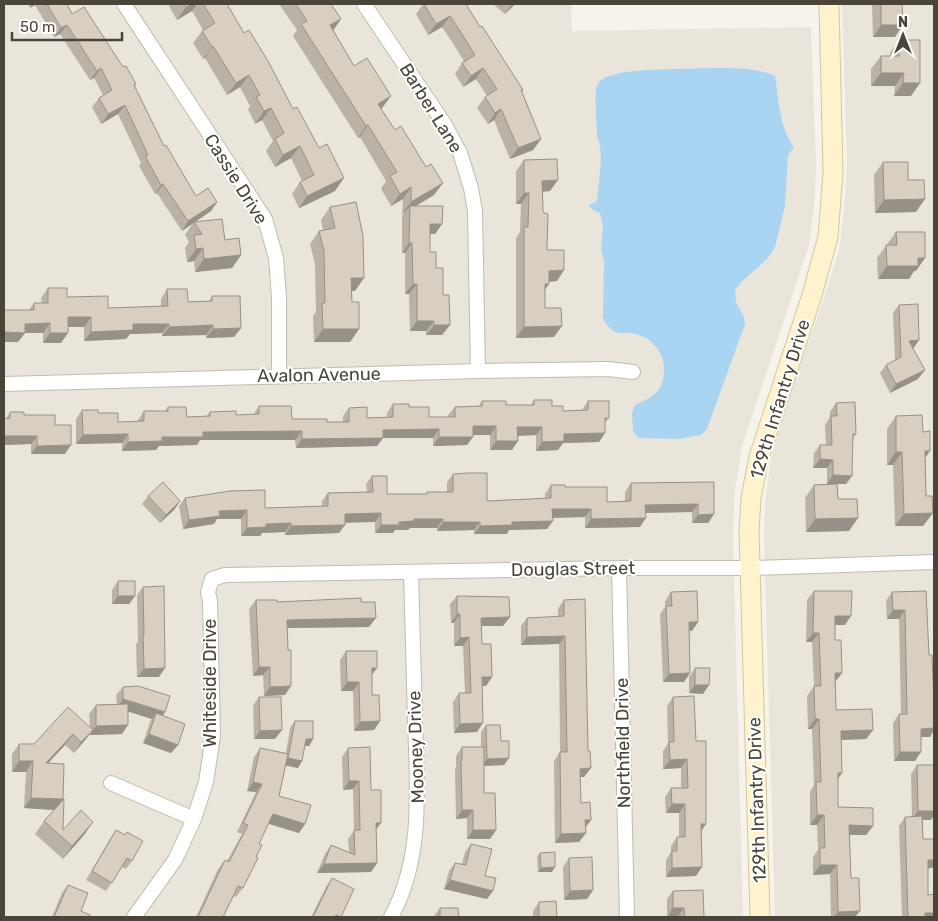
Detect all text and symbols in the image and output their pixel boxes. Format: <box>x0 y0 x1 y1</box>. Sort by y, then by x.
scale bar <box>12 10 122 42</box>
north arrow <box>878 10 928 60</box>
text: N <box>898 14 908 31</box>
text: 50 m <box>20 18 55 36</box>
street label: Barber Lane <box>395 59 467 157</box>
street label: Cassie Drive <box>200 130 272 228</box>
street label: 129th Infantry Drive <box>745 317 815 481</box>
street label: Avalon Avenue <box>257 363 381 387</box>
street label: Douglas Street <box>511 557 635 581</box>
street label: Whiteside Drive <box>199 619 221 747</box>
street label: Northfield Drive <box>611 678 635 808</box>
street label: Mooney Drive <box>403 690 429 804</box>
street label: 129th Infantry Drive <box>743 717 771 883</box>

